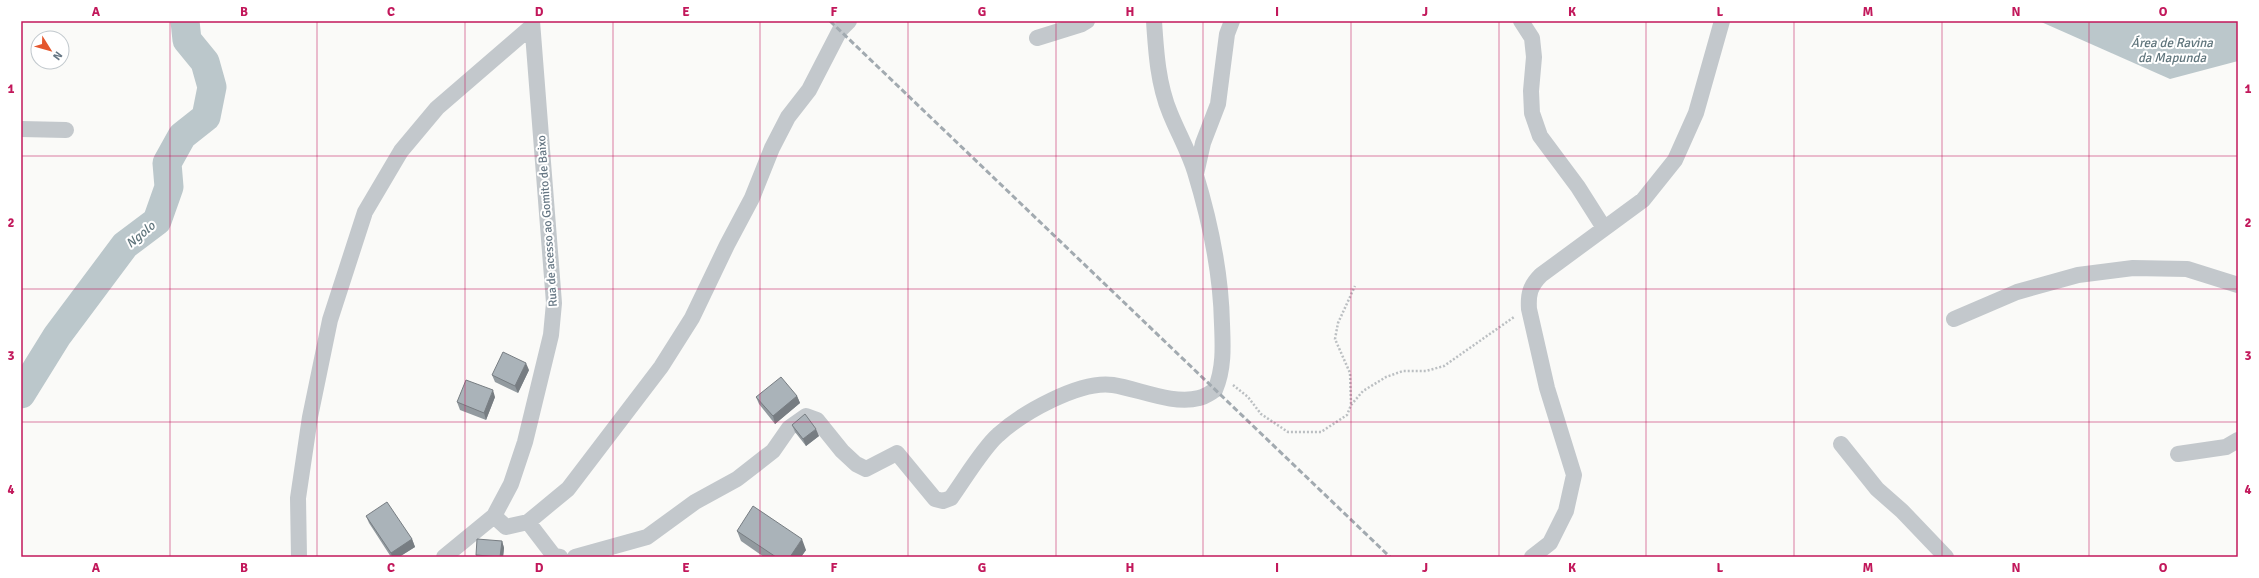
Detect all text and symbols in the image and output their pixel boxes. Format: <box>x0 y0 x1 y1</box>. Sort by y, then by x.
text: A <box>92 4 101 20</box>
text: B <box>240 4 248 20</box>
text: C <box>387 4 395 20</box>
text: D <box>535 4 544 20</box>
text: E <box>682 4 690 20</box>
text: F <box>831 4 838 20</box>
text: G <box>978 4 986 20</box>
text: H <box>1126 4 1134 20</box>
text: I <box>1275 4 1279 20</box>
text: J <box>1422 4 1428 20</box>
text: K <box>1568 4 1576 20</box>
text: L <box>1717 4 1724 20</box>
text: M <box>1863 4 1874 20</box>
text: N <box>2011 4 2021 20</box>
text: O <box>2159 4 2168 20</box>
north arrow <box>30 30 70 70</box>
water label: Área de Ravina da Mapunda <box>2131 35 2213 66</box>
text: N <box>50 49 65 63</box>
text: 1 <box>7 81 15 97</box>
text: 1 <box>2244 81 2252 97</box>
street label: Rua de acesso ao Gomito de Baixo <box>534 135 561 307</box>
text: 2 <box>7 215 15 231</box>
text: 2 <box>2244 215 2252 231</box>
water label: Ngolo <box>123 217 159 251</box>
text: 3 <box>7 348 15 364</box>
text: 3 <box>2244 348 2252 364</box>
text: 4 <box>7 482 15 498</box>
text: 4 <box>2244 482 2252 498</box>
text: A <box>92 560 101 576</box>
text: B <box>240 560 248 576</box>
text: C <box>387 560 395 576</box>
text: D <box>535 560 544 576</box>
text: E <box>682 560 690 576</box>
text: F <box>831 560 838 576</box>
text: G <box>978 560 986 576</box>
text: H <box>1126 560 1134 576</box>
text: I <box>1275 560 1279 576</box>
text: J <box>1422 560 1428 576</box>
text: K <box>1568 560 1576 576</box>
text: L <box>1717 560 1724 576</box>
text: M <box>1863 560 1874 576</box>
text: N <box>2011 560 2021 576</box>
text: O <box>2159 560 2168 576</box>

